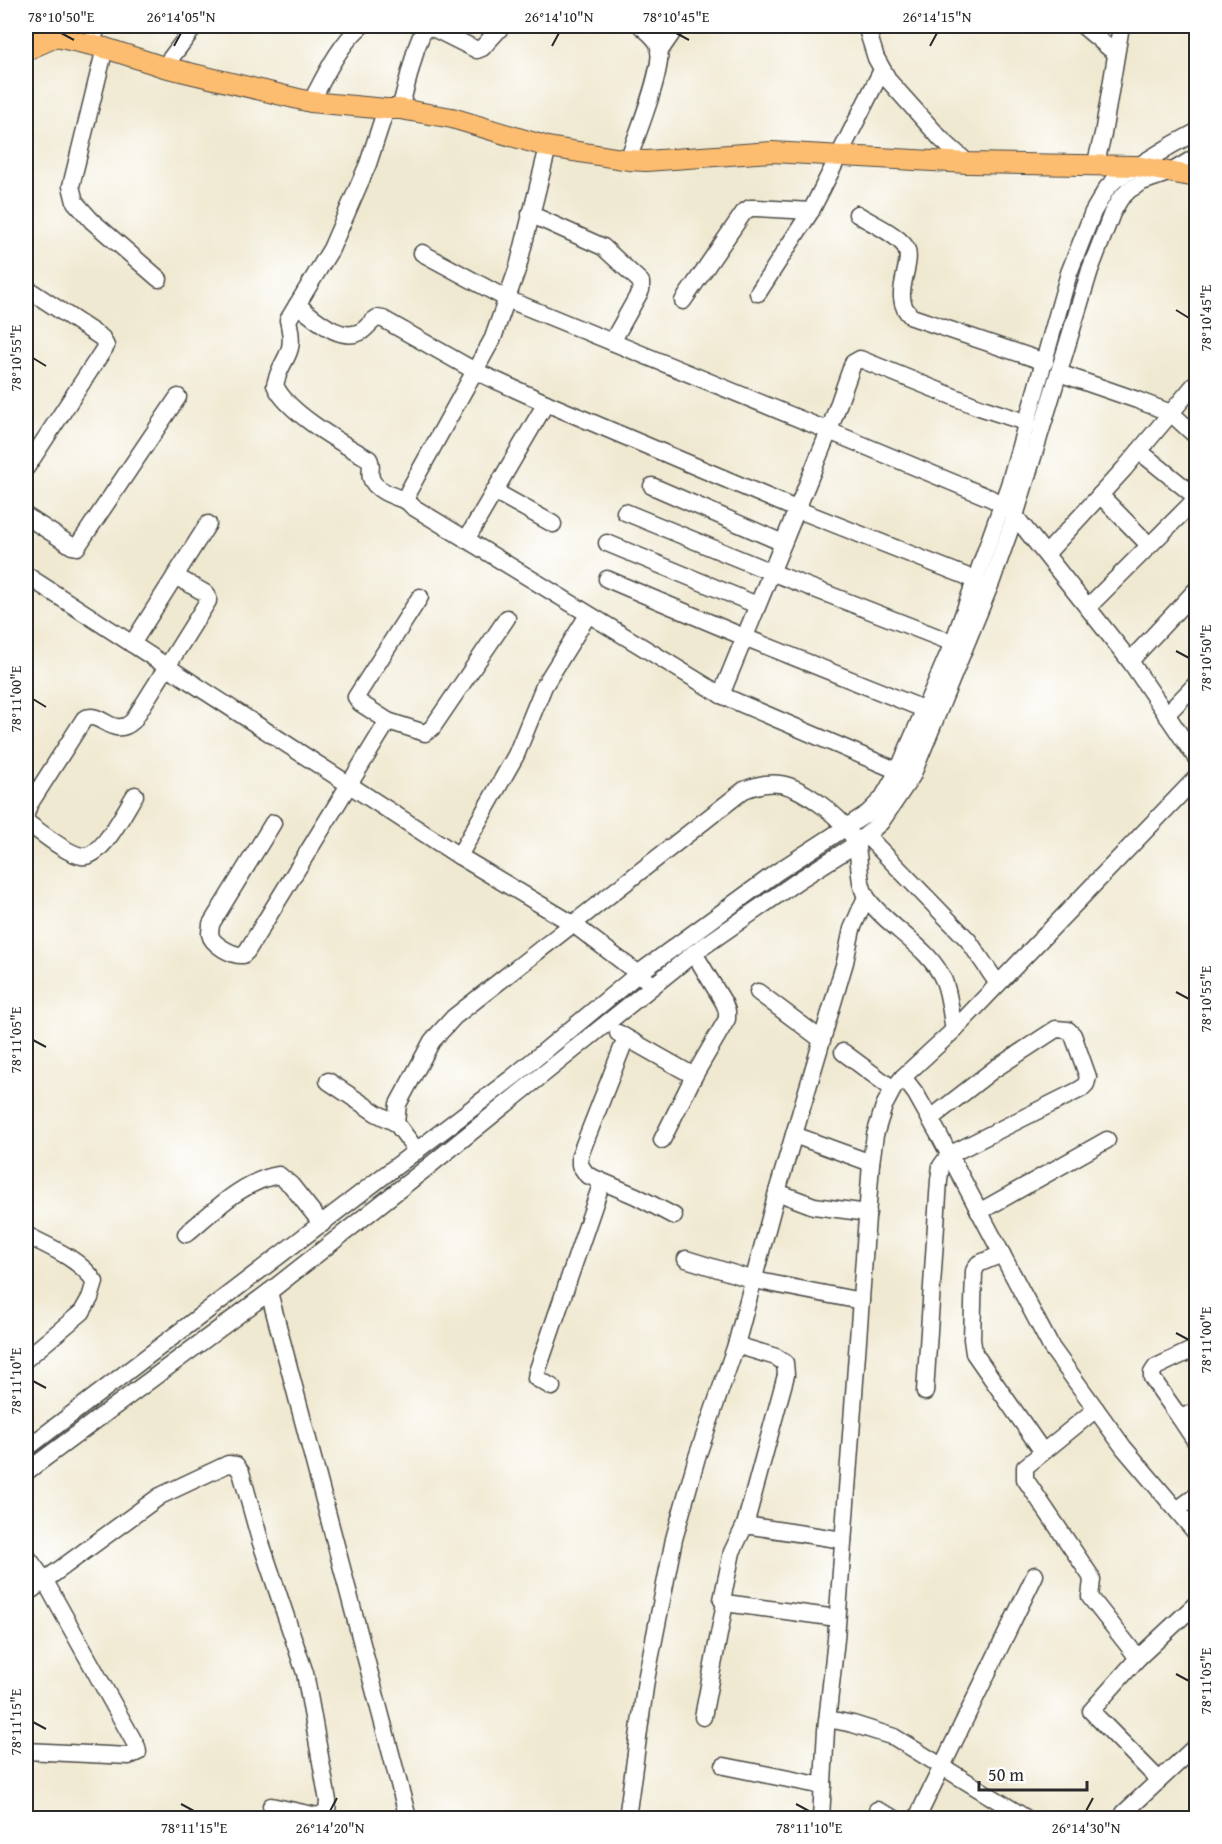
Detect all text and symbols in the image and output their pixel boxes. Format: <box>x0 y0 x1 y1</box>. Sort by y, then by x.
text: 78°10'50"E <box>28 6 95 27</box>
text: 26°14'05"N <box>147 6 216 27</box>
text: 26°14'10"N <box>525 6 594 27</box>
text: 78°10'45"E <box>643 6 710 27</box>
text: 26°14'15"N <box>903 6 972 27</box>
text: 78°10'45"E <box>1195 284 1216 351</box>
text: 78°10'55"E <box>5 324 26 391</box>
text: 78°10'50"E <box>1195 624 1216 691</box>
text: 78°11'00"E <box>5 665 26 732</box>
text: 78°10'55"E <box>1195 965 1216 1032</box>
text: 78°11'05"E <box>5 1006 26 1073</box>
text: 78°11'00"E <box>1195 1306 1216 1373</box>
text: 78°11'10"E <box>5 1347 26 1414</box>
text: 78°11'05"E <box>1195 1647 1216 1714</box>
text: 78°11'15"E <box>5 1688 26 1755</box>
scale bar <box>979 1754 1087 1792</box>
text: 50 m <box>988 1761 1024 1788</box>
text: 78°11'15"E <box>161 1817 228 1838</box>
text: 26°14'20"N <box>296 1817 365 1838</box>
text: 78°11'10"E <box>776 1817 843 1838</box>
text: 26°14'30"N <box>1052 1817 1121 1838</box>

